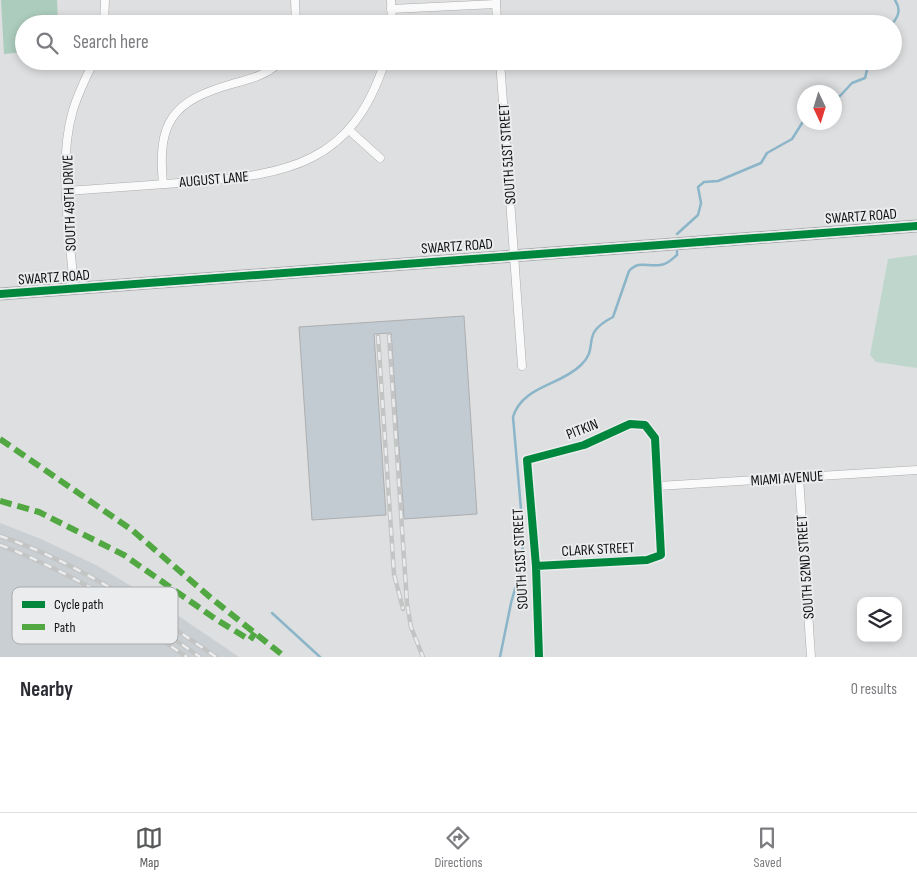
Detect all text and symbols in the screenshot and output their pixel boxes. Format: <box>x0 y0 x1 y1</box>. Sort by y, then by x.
search box <box>15 15 902 70</box>
icon: search <box>33 29 61 57</box>
text: Search here <box>73 31 149 54</box>
north arrow <box>797 85 842 130</box>
street label: SOUTH 51ST STREET <box>494 103 521 205</box>
street label: SOUTH 49TH DRIVE <box>58 154 81 252</box>
street label: AUGUST LANE <box>178 167 249 192</box>
street label: SWARTZ ROAD <box>825 205 897 228</box>
street label: SWARTZ ROAD <box>421 235 493 258</box>
street label: SWARTZ ROAD <box>18 266 90 289</box>
street label: PITKIN <box>563 415 601 444</box>
street label: MIAMI AVENUE <box>750 466 824 491</box>
street label: SOUTH 51ST STREET <box>508 508 533 610</box>
street label: SOUTH 52ND STREET <box>792 514 819 620</box>
street label: CLARK STREET <box>561 538 635 561</box>
legend <box>12 587 178 644</box>
text: Cycle path <box>54 596 104 613</box>
map controls <box>857 597 902 642</box>
button: layers <box>857 597 902 642</box>
text: Path <box>54 619 75 636</box>
text: Nearby <box>20 677 73 702</box>
text: 0 results <box>851 680 897 699</box>
tab: Map <box>135 824 163 871</box>
tab: Directions <box>434 824 483 871</box>
tab: Saved <box>753 824 782 871</box>

